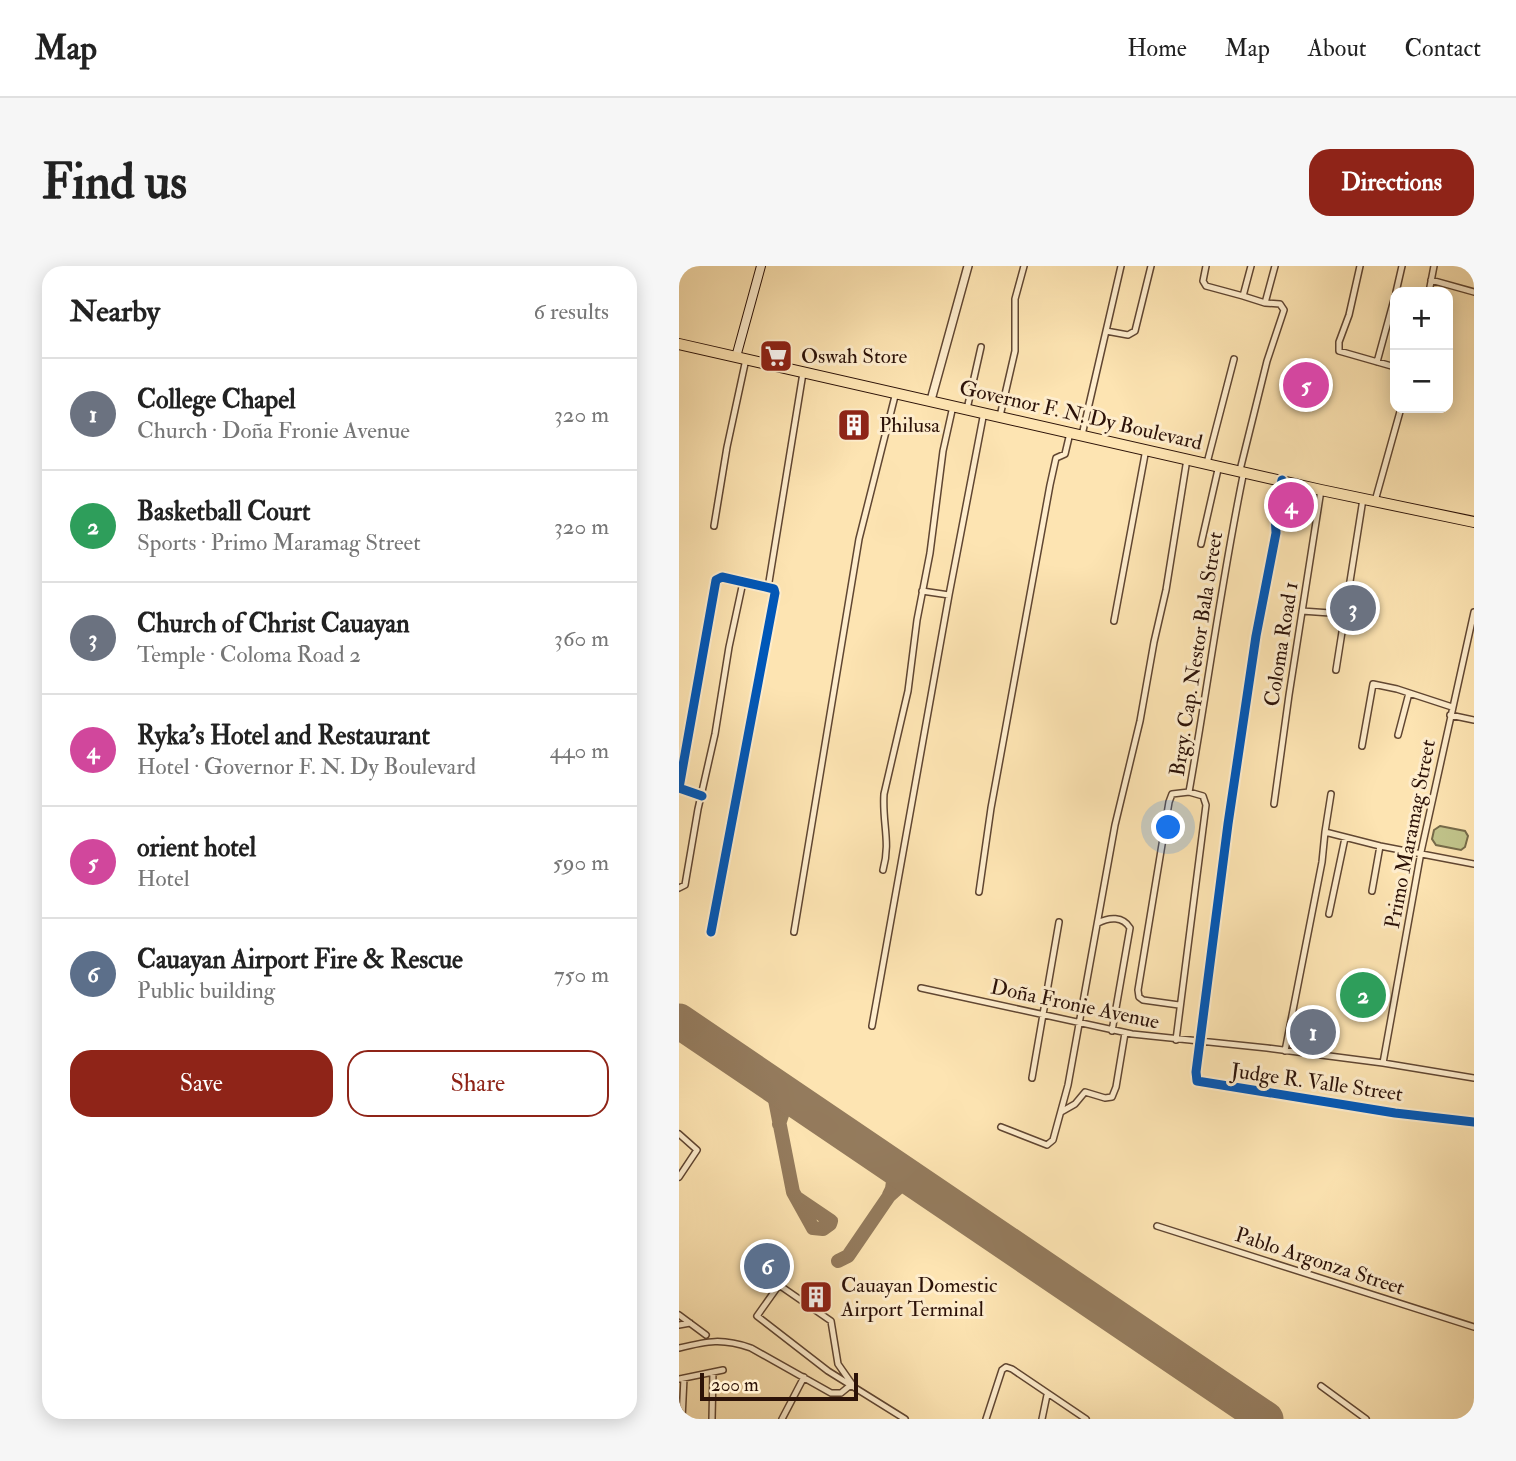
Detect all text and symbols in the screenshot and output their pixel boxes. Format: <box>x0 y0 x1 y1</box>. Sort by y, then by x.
text: Map <box>35 28 97 69</box>
text: Home <box>1127 33 1187 64</box>
text: Map <box>1225 33 1270 64</box>
text: About <box>1308 33 1367 64</box>
text: Contact <box>1405 33 1481 64</box>
button: Directions <box>1309 149 1474 216</box>
text: Find us <box>42 152 187 213</box>
map controls <box>1390 287 1453 413</box>
button: + <box>1390 287 1453 350</box>
text: Nearby <box>70 293 160 330</box>
text: 6 results <box>534 297 609 326</box>
supermarket icon: Oswah Store <box>757 337 795 375</box>
place label: Oswah Store <box>801 343 908 370</box>
button: − <box>1390 350 1453 413</box>
pin: 5 <box>1283 359 1329 411</box>
street label: Governor F. N. Dy Boulevard <box>957 374 1206 457</box>
text: College Chapel <box>137 384 296 416</box>
text: 1 <box>89 400 97 429</box>
text: 320 m <box>554 400 609 429</box>
building icon: Philusa <box>835 406 873 444</box>
place label: Philusa <box>879 412 940 439</box>
text: Church · Doña Fronie Avenue <box>137 416 410 445</box>
pin: 4 <box>1268 479 1314 531</box>
text: Basketball Court <box>137 496 310 528</box>
text: 2 <box>87 512 99 541</box>
text: 320 m <box>554 512 609 541</box>
text: Sports · Primo Maramag Street <box>137 528 421 557</box>
street label: Brgy. Cap. Nestor Bala Street <box>1164 530 1229 778</box>
street label: Coloma Road 1 <box>1258 580 1305 708</box>
pin: 3 <box>1330 582 1376 634</box>
text: Church of Christ Cauayan <box>137 608 410 640</box>
text: 3 <box>89 624 97 653</box>
text: 360 m <box>554 624 609 653</box>
text: Temple · Coloma Road 2 <box>137 640 361 669</box>
text: Ryka's Hotel and Restaurant <box>137 720 430 752</box>
text: 4 <box>87 736 99 765</box>
text: 440 m <box>550 736 609 765</box>
street label: Primo Maramag Street <box>1379 737 1442 931</box>
text: Hotel · Governor F. N. Dy Boulevard <box>137 752 476 781</box>
your location <box>1151 810 1185 844</box>
text: orient hotel <box>137 832 256 864</box>
text: 5 <box>88 848 98 877</box>
text: 590 m <box>553 848 609 877</box>
text: Hotel <box>137 864 190 893</box>
text: Cauayan Airport Fire & Rescue <box>137 944 463 976</box>
text: 6 <box>87 960 99 989</box>
text: 750 m <box>554 960 609 989</box>
pin: 2 <box>1340 969 1386 1021</box>
street label: Doña Fronie Avenue <box>988 973 1162 1036</box>
text: Public building <box>137 976 275 1005</box>
pin: 1 <box>1290 1006 1336 1058</box>
button: Save <box>70 1050 333 1117</box>
button: Share <box>347 1050 609 1117</box>
street label: Judge R. Valle Street <box>1228 1057 1405 1108</box>
street label: Pablo Argonza Street <box>1232 1221 1408 1302</box>
pin: 6 <box>744 1240 790 1292</box>
place label: Cauayan Domestic Airport Terminal <box>840 1272 998 1323</box>
building icon: Cauayan Domestic Airport Terminal <box>797 1278 835 1316</box>
scale bar <box>700 1370 857 1402</box>
text: 200 m <box>711 1373 759 1397</box>

